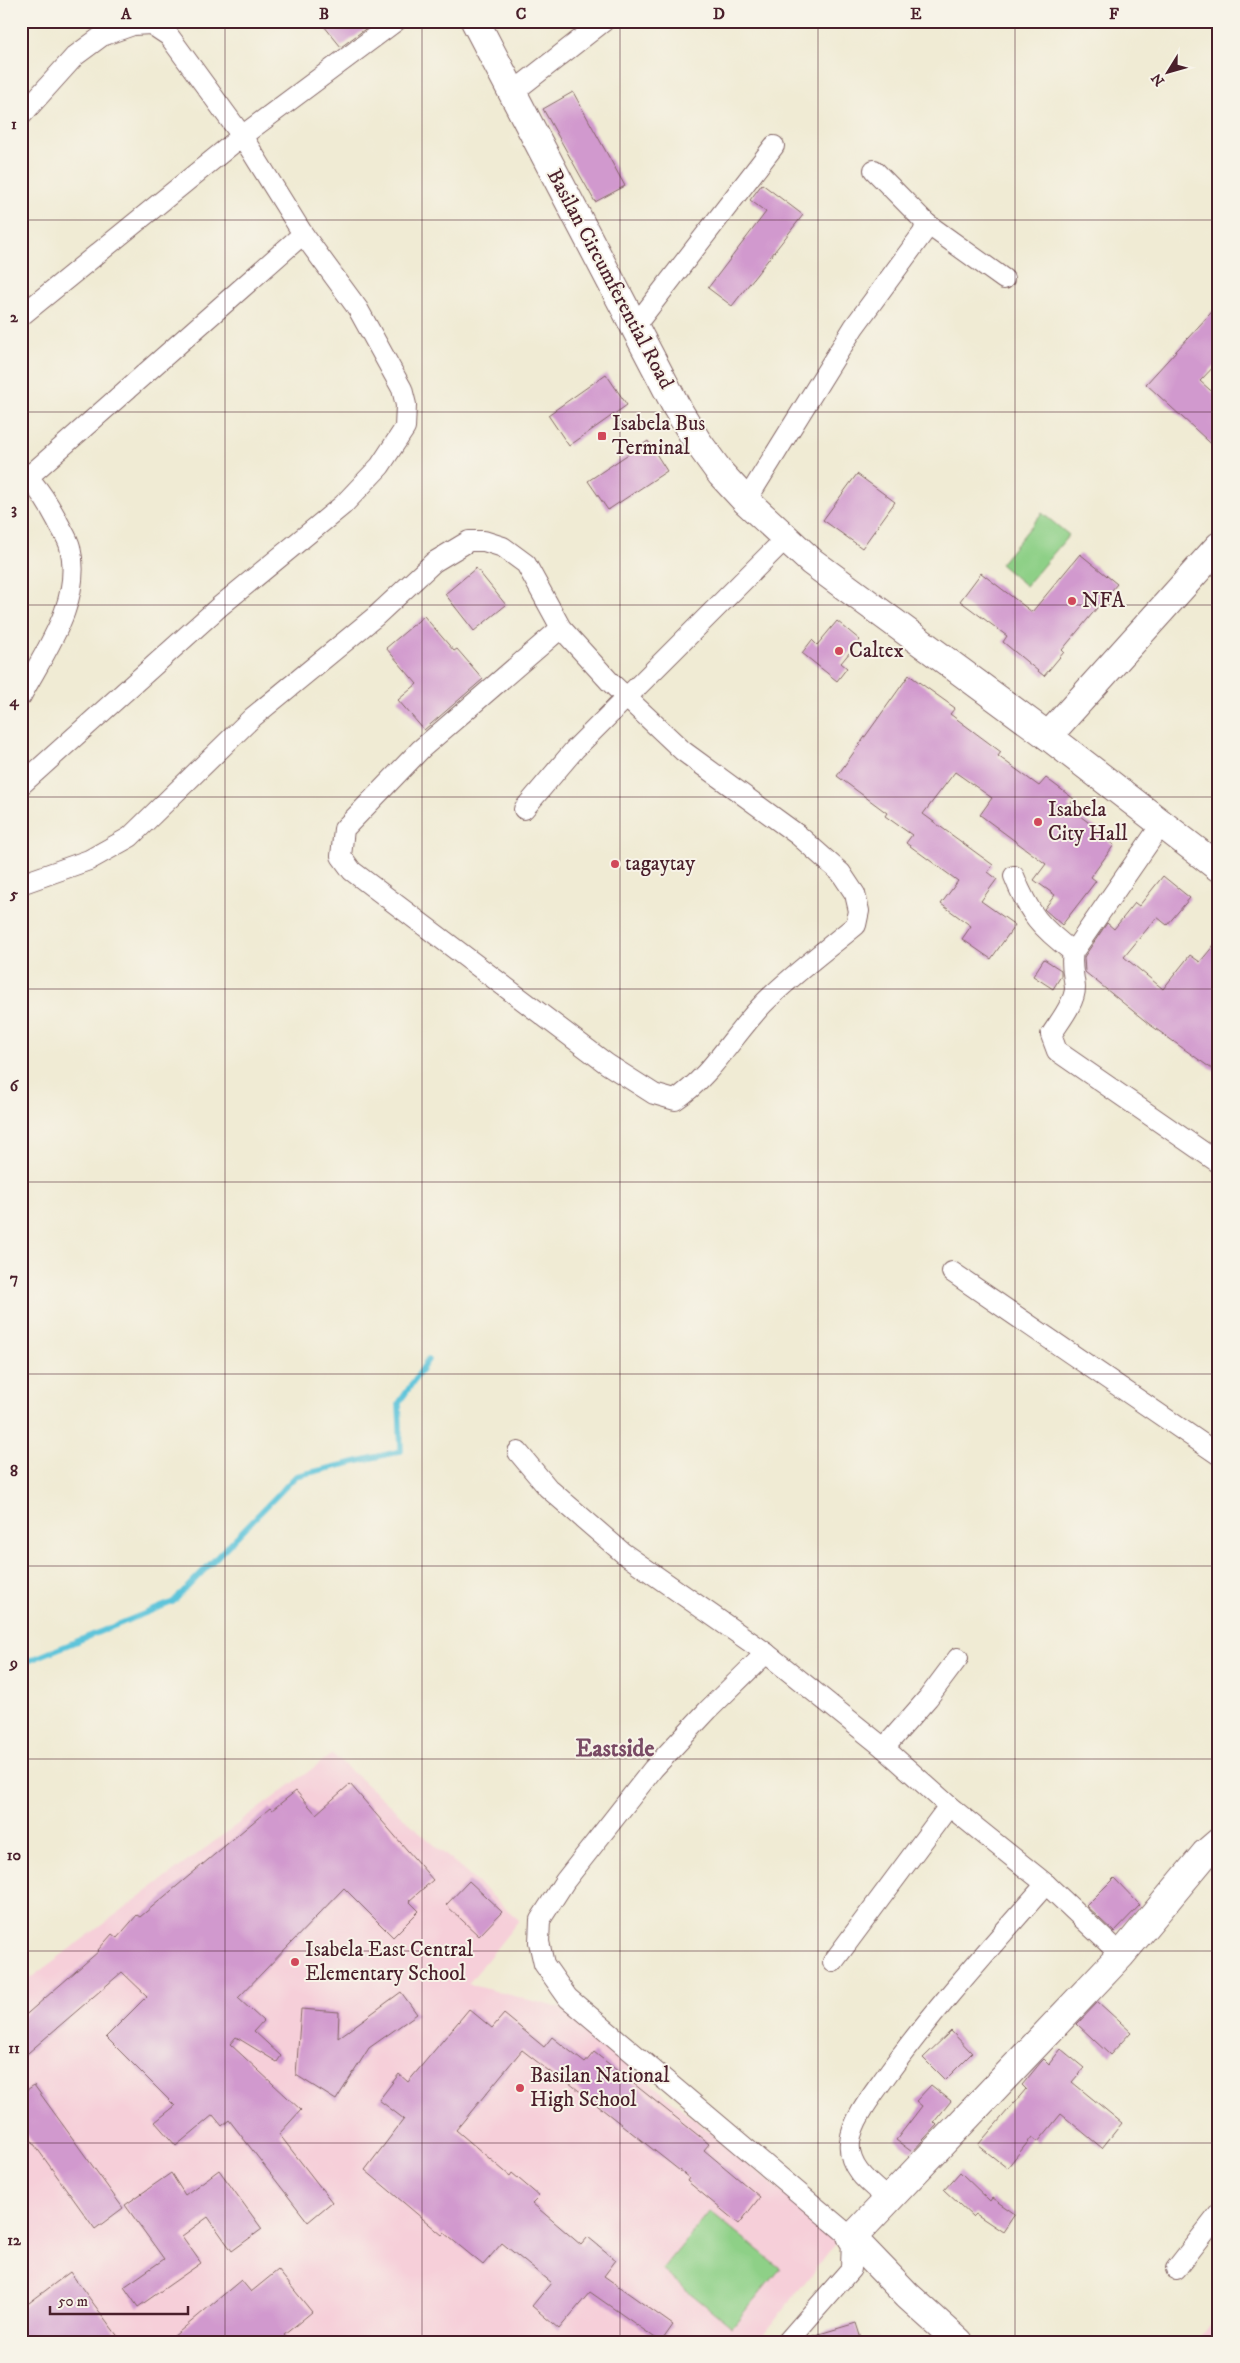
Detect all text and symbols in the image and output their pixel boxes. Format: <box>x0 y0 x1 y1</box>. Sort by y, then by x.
text: A <box>120 4 132 24</box>
text: B <box>319 4 329 24</box>
text: C <box>516 4 526 24</box>
text: D <box>713 4 725 24</box>
text: E <box>910 4 922 24</box>
text: F <box>1109 4 1119 24</box>
north arrow <box>1142 48 1192 98</box>
text: N <box>1147 69 1169 89</box>
text: 1 <box>11 114 17 134</box>
street label: Basilan Circumferential Road <box>541 165 679 394</box>
text: 2 <box>10 307 19 327</box>
place label: Isabela Bus Terminal <box>612 411 705 461</box>
marker: Isabela Bus Terminal <box>596 430 608 442</box>
text: 3 <box>11 499 17 519</box>
place label: NFA <box>1082 588 1126 614</box>
marker: NFA <box>1066 595 1078 607</box>
place label: Caltex <box>849 638 904 664</box>
marker: Caltex <box>833 645 845 657</box>
text: 4 <box>8 691 19 711</box>
place label: Isabela City Hall <box>1048 797 1128 847</box>
marker: Isabela City Hall <box>1032 816 1044 828</box>
place label: tagaytay <box>625 851 696 877</box>
marker: tagaytay <box>609 858 621 870</box>
text: 5 <box>9 884 18 904</box>
text: 6 <box>10 1076 20 1096</box>
text: 7 <box>10 1268 18 1288</box>
text: 8 <box>10 1461 18 1481</box>
text: 9 <box>9 1653 18 1673</box>
district label: Eastside <box>575 1734 655 1764</box>
text: 10 <box>7 1845 22 1865</box>
place label: Isabela East Central Elementary School <box>305 1937 474 1987</box>
marker: Isabela East Central Elementary School <box>289 1956 301 1968</box>
text: 11 <box>8 2038 20 2058</box>
place label: Basilan National High School <box>530 2063 670 2113</box>
marker: Basilan National High School <box>514 2082 526 2094</box>
text: 12 <box>7 2230 22 2250</box>
scale bar <box>50 2283 188 2315</box>
text: 50 m <box>58 2292 88 2311</box>

